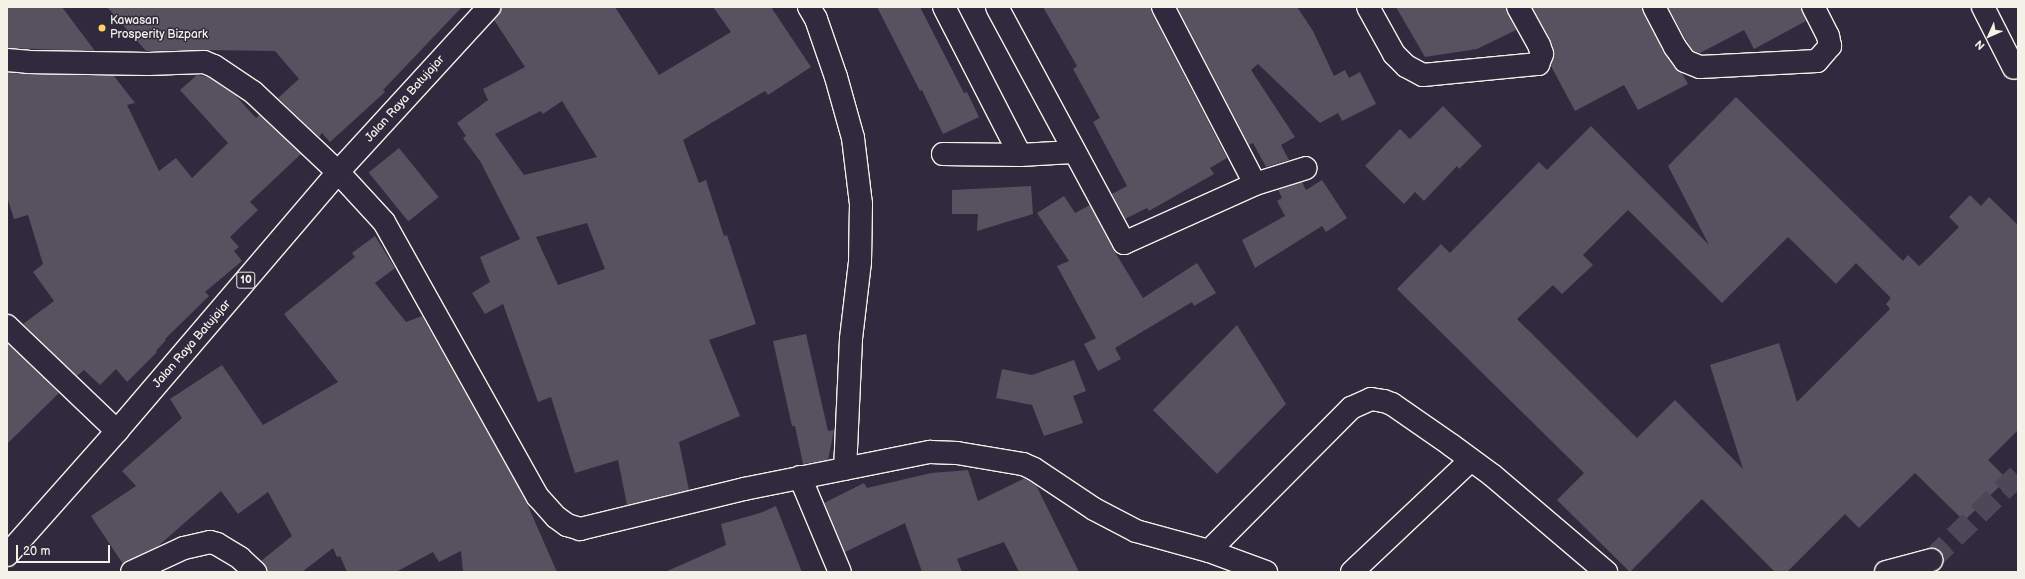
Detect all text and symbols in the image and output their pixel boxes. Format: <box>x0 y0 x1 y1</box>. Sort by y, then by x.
place label: Kawasan Prosperity Bizpark <box>110 14 209 42</box>
north arrow <box>1969 16 2009 56</box>
marker: Kawasan Prosperity Bizpark <box>97 23 107 33</box>
text: N <box>1973 37 1988 52</box>
street label: Jalan Raya Batujajar <box>362 53 448 145</box>
road number: 10 <box>236 271 256 289</box>
street label: Jalan Raya Batujajar <box>150 297 234 391</box>
scale bar <box>18 537 112 563</box>
text: 20 m <box>23 544 50 559</box>

